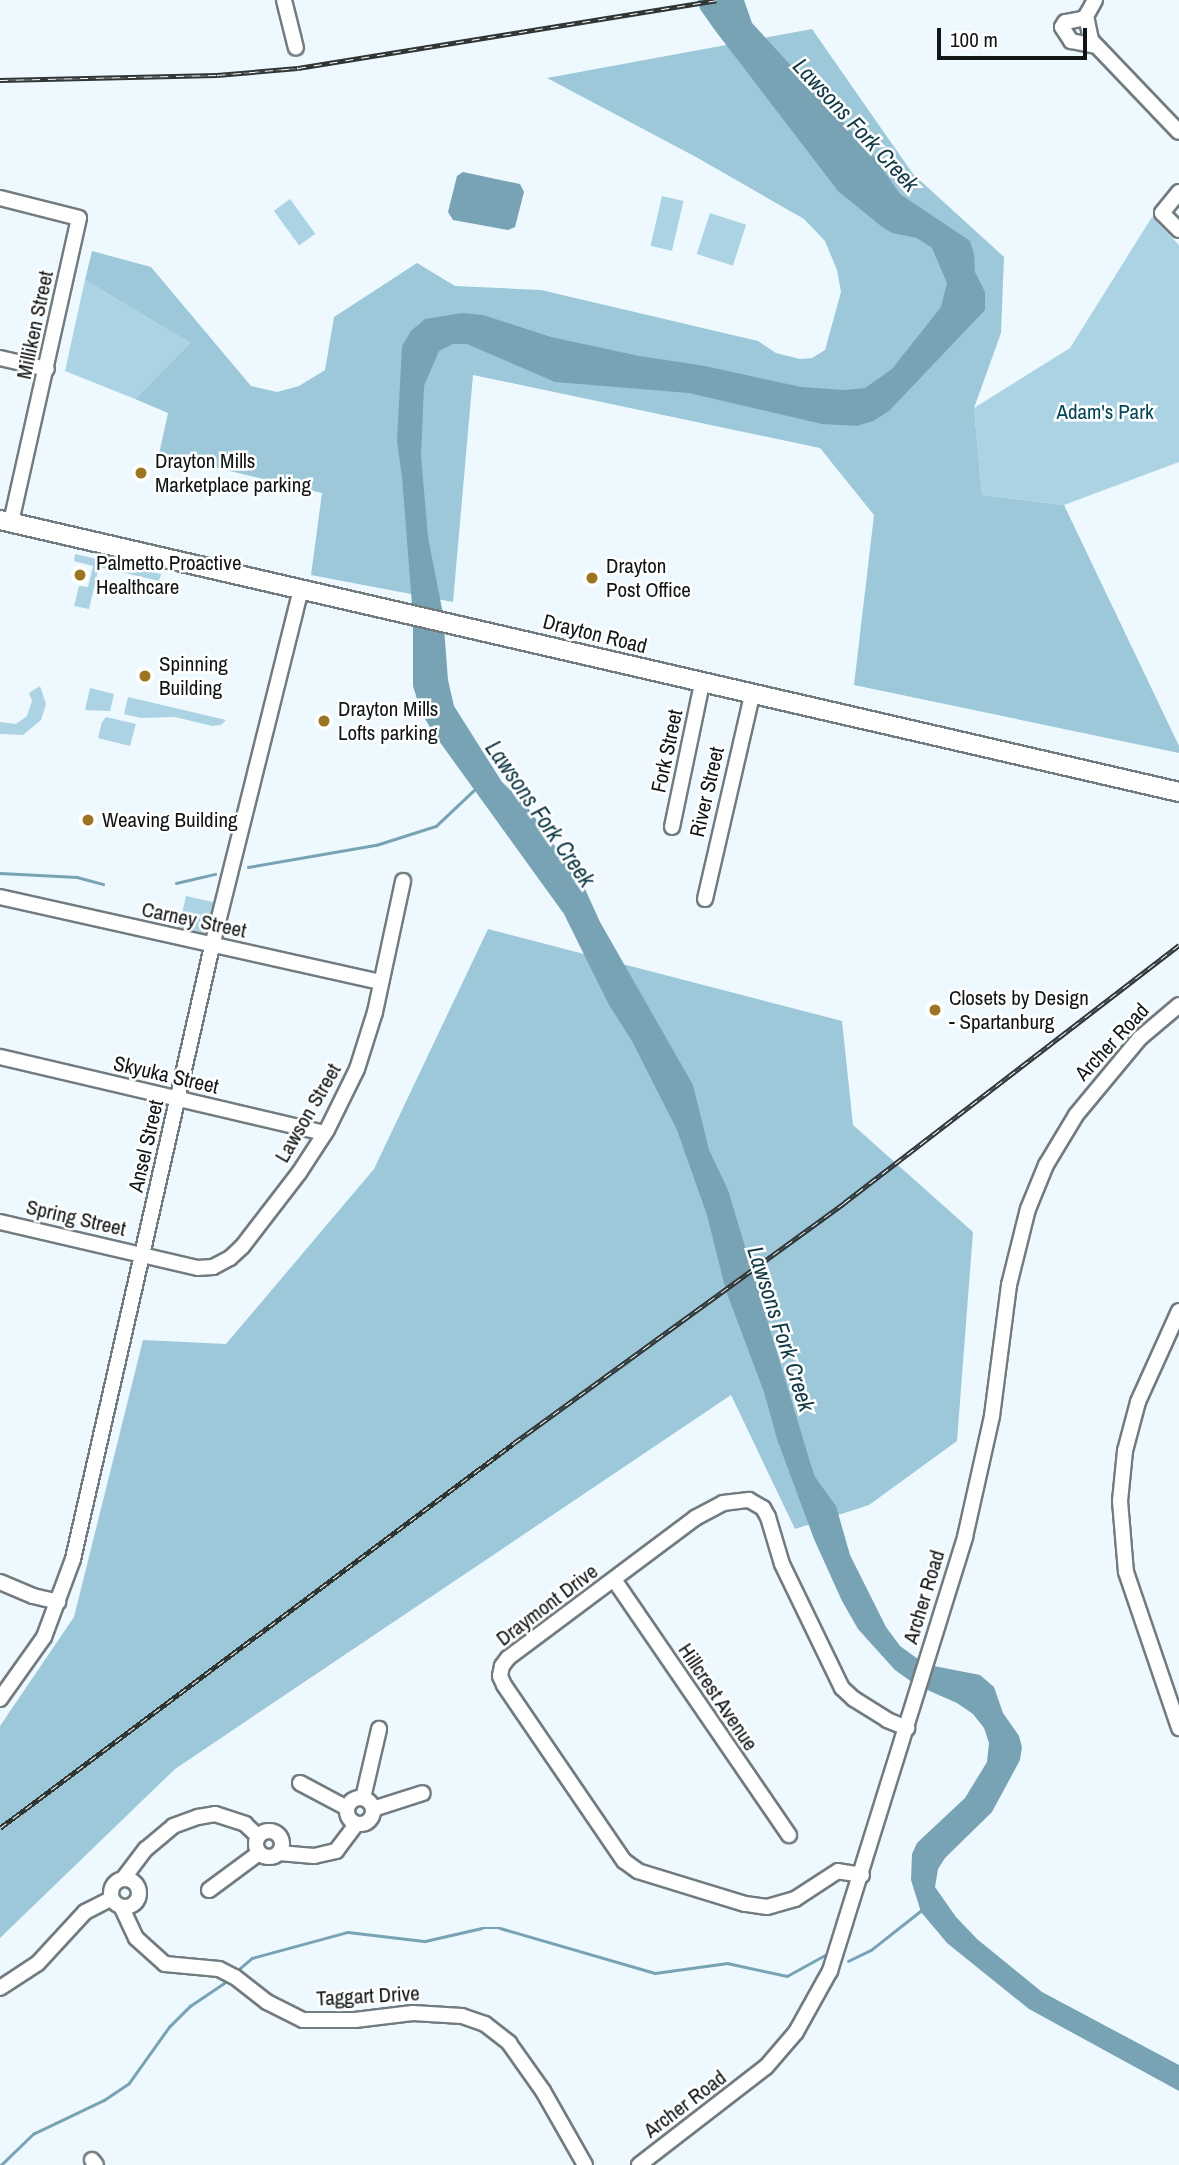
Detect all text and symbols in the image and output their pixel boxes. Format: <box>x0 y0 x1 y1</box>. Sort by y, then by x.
scale bar <box>941 14 1092 58</box>
text: 100 m <box>950 25 998 54</box>
water label: Lawsons Fork Creek <box>787 53 925 197</box>
street label: Milliken Street <box>11 269 59 381</box>
park label: Adam's Park <box>1056 399 1154 425</box>
place label: Drayton Mills Marketplace parking <box>155 448 311 498</box>
marker: Drayton Mills Marketplace parking <box>133 465 149 481</box>
place label: Palmetto Proactive Healthcare <box>96 550 241 600</box>
place label: Drayton Post Office <box>606 553 691 603</box>
marker: Palmetto Proactive Healthcare <box>70 565 90 585</box>
marker: Drayton Post Office <box>584 570 600 586</box>
street label: Drayton Road <box>540 609 650 659</box>
place label: Spinning Building <box>159 651 228 701</box>
marker: Spinning Building <box>137 668 153 684</box>
place label: Drayton Mills Lofts parking <box>338 696 438 746</box>
street label: Fork Street <box>646 707 688 795</box>
marker: Drayton Mills Lofts parking <box>316 713 332 729</box>
water label: Lawsons Fork Creek <box>479 736 601 892</box>
street label: River Street <box>684 744 730 840</box>
place label: Weaving Building <box>102 807 238 833</box>
marker: Weaving Building <box>80 812 96 828</box>
street label: Carney Street <box>139 897 249 943</box>
place label: Closets by Design - Spartanburg <box>949 985 1089 1035</box>
street label: Archer Road <box>1070 998 1154 1086</box>
marker: Closets by Design - Spartanburg <box>927 1002 943 1018</box>
street label: Skyuka Street <box>111 1051 221 1099</box>
street label: Lawson Street <box>270 1059 346 1167</box>
street label: Ansel Street <box>123 1097 169 1195</box>
street label: Spring Street <box>24 1194 128 1242</box>
water label: Lawsons Fork Creek <box>741 1243 821 1415</box>
street label: Archer Road <box>898 1547 950 1647</box>
street label: Draymont Drive <box>491 1559 603 1651</box>
street label: Hillcrest Avenue <box>673 1638 763 1756</box>
street label: Taggart Drive <box>316 1981 420 2011</box>
street label: Archer Road <box>639 2065 731 2143</box>

